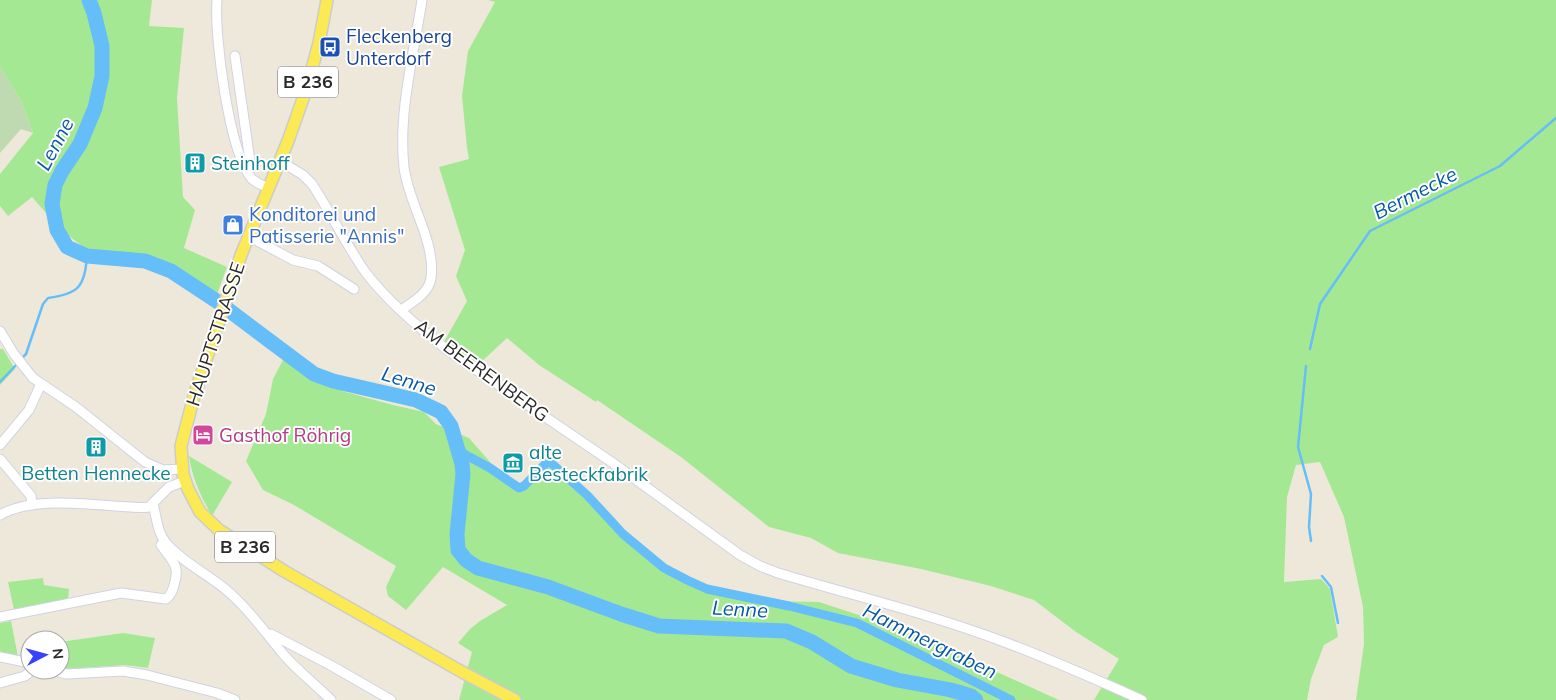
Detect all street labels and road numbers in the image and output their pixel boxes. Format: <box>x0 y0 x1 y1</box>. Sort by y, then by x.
road number: B 236 <box>278 66 338 98</box>
street label: HAUPTSTRASSE <box>180 259 250 409</box>
street label: AM BEERENBERG <box>410 313 554 427</box>
road number: B 236 <box>215 532 275 562</box>

